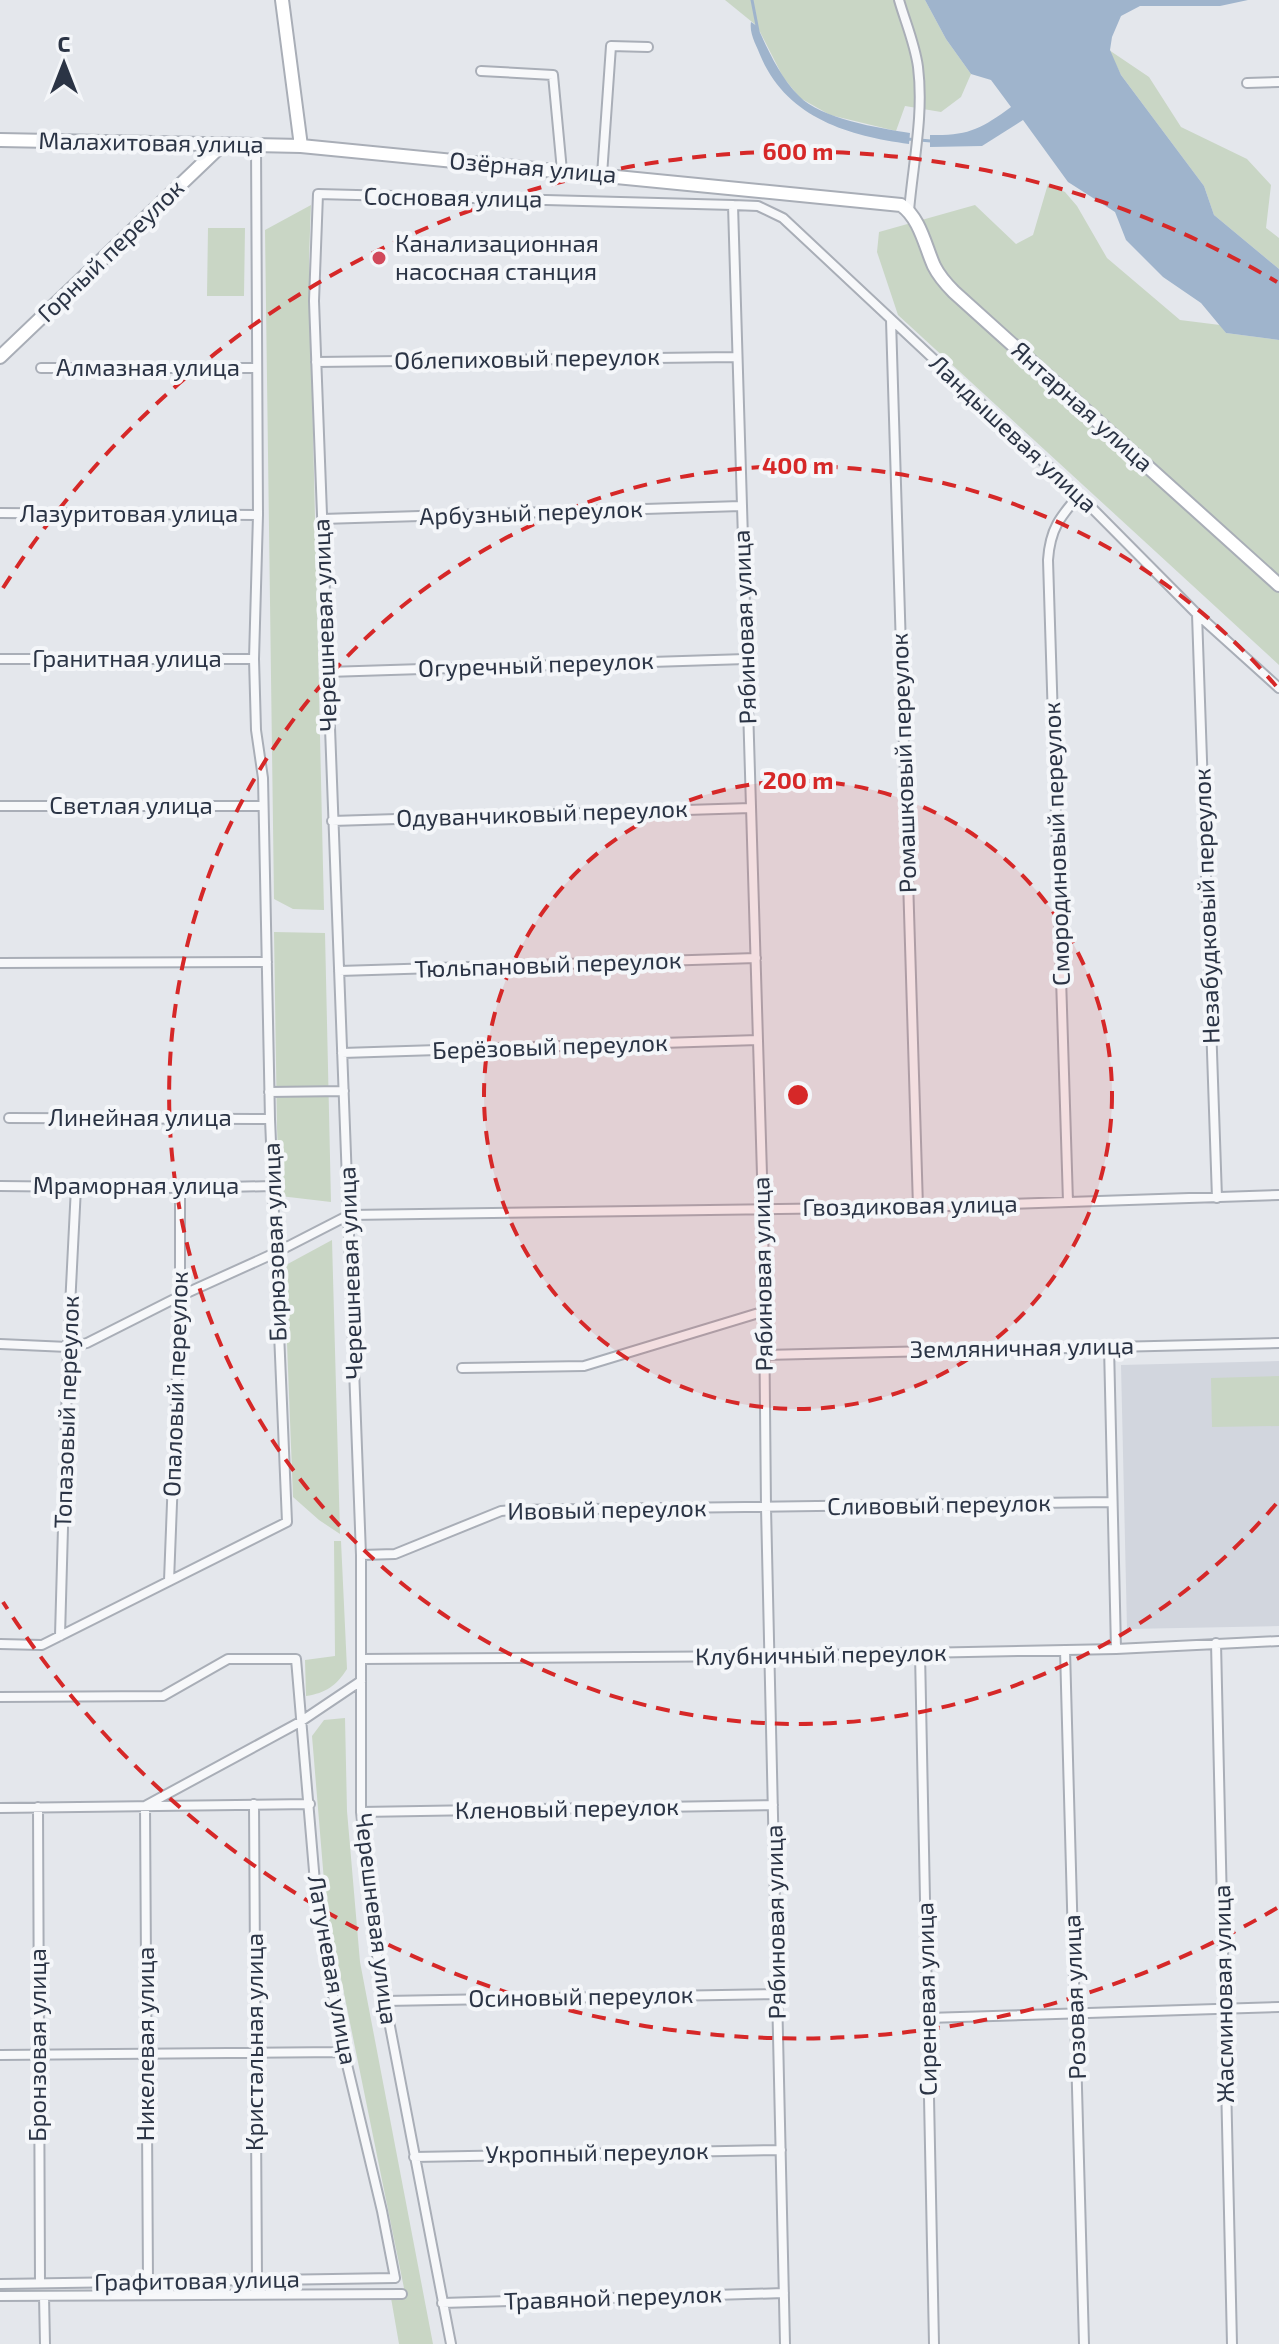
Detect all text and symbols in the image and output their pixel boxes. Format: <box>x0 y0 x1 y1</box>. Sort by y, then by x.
north arrow <box>24 24 104 104</box>
text: С <box>58 30 71 56</box>
street label: Малахитовая улица <box>38 125 264 159</box>
text: 600 m <box>763 136 833 165</box>
street label: Озёрная улица <box>448 145 618 189</box>
street label: Горный переулок <box>31 172 190 328</box>
street label: Сосновая улица <box>363 180 543 214</box>
place label: Канализационная насосная станция <box>395 228 599 285</box>
marker: Канализационная насосная станция <box>370 249 388 267</box>
street label: Янтарная улица <box>1006 335 1160 478</box>
street label: Облепиховый переулок <box>394 341 660 375</box>
street label: Ландышевая улица <box>924 348 1104 519</box>
street label: Алмазная улица <box>56 352 240 382</box>
text: 400 m <box>762 450 834 479</box>
street label: Арбузный переулок <box>419 493 643 531</box>
street label: Лазуритовая улица <box>20 498 238 528</box>
street label: Черешневая улица <box>305 518 343 732</box>
street label: Рябиновая улица <box>726 529 762 725</box>
street label: Ромашковый переулок <box>883 632 923 894</box>
street label: Гранитная улица <box>32 643 222 673</box>
street label: Огуречный переулок <box>418 645 655 683</box>
street label: Смородиновый переулок <box>1036 701 1076 987</box>
text: 200 m <box>763 765 833 794</box>
street label: Незабудковый переулок <box>1186 768 1226 1044</box>
street label: Светлая улица <box>49 790 213 820</box>
street label: Одуванчиковый переулок <box>396 793 689 833</box>
street label: Тюльпановый переулок <box>414 944 682 984</box>
street label: Берёзовый переулок <box>432 1027 668 1065</box>
centre of rings <box>784 1081 812 1109</box>
street label: Линейная улица <box>48 1102 232 1132</box>
street label: Бирюзовая улица <box>256 1142 292 1342</box>
street label: Черешневая улица <box>331 1166 369 1380</box>
street label: Мраморная улица <box>33 1170 239 1200</box>
street label: Рябиновая улица <box>745 1176 779 1372</box>
street label: Гвоздиковая улица <box>802 1188 1018 1222</box>
street label: Опаловый переулок <box>156 1270 194 1497</box>
street label: Топазовый переулок <box>47 1295 85 1529</box>
street label: Земляничная улица <box>910 1330 1134 1364</box>
street label: Сливовый переулок <box>827 1487 1051 1521</box>
street label: Ивовый переулок <box>507 1492 707 1526</box>
street label: Клубничный переулок <box>695 1637 947 1671</box>
street label: Кленовый переулок <box>455 1791 679 1825</box>
street label: Черешневая улица <box>349 1811 405 2026</box>
street label: Рябиновая улица <box>758 1824 792 2020</box>
street label: Латуневая улица <box>302 1873 364 2067</box>
street label: Жасминовая улица <box>1206 1885 1240 2104</box>
street label: Сиреневая улица <box>909 1902 943 2096</box>
street label: Розовая улица <box>1056 1914 1092 2080</box>
street label: Кристальная улица <box>239 1933 269 2151</box>
street label: Никелевая улица <box>130 1947 160 2141</box>
street label: Бронзовая улица <box>22 1948 52 2142</box>
street label: Осиновый переулок <box>468 1979 694 2013</box>
street label: Укропный переулок <box>485 2135 709 2169</box>
street label: Графитовая улица <box>94 2263 300 2297</box>
street label: Травяной переулок <box>503 2278 723 2316</box>

